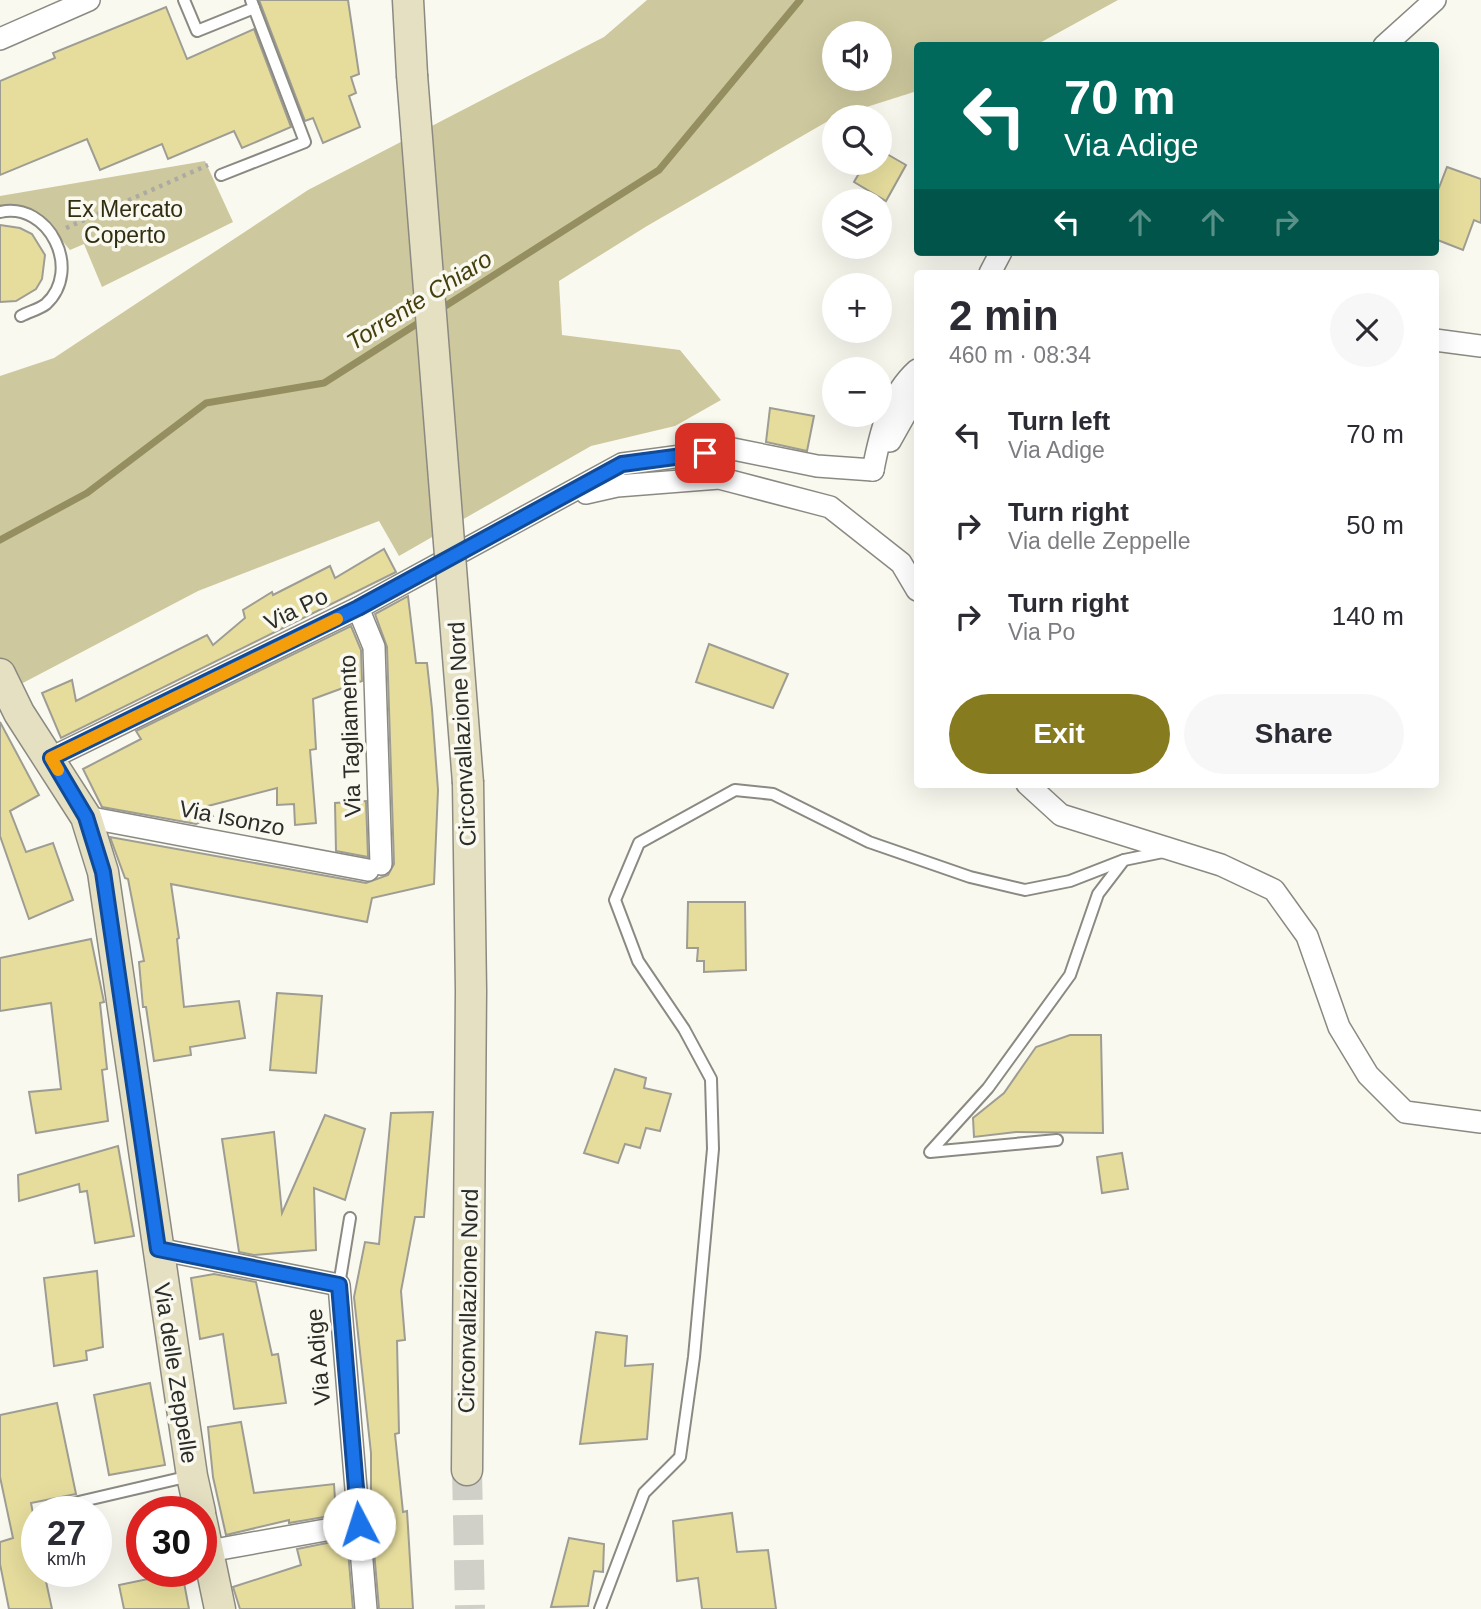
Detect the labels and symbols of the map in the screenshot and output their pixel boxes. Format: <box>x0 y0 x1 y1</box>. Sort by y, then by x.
park label: Ex Mercato Coperto <box>67 196 183 248</box>
water label: Torrente Chiaro <box>342 245 496 355</box>
pin <box>675 423 735 483</box>
street label: Via Po <box>260 583 332 635</box>
street label: Circonvallazione Nord <box>443 621 481 847</box>
street label: Via Tagliamento <box>334 654 366 818</box>
street label: Via Isonzo <box>177 795 287 841</box>
street label: Circonvallazione Nord <box>453 1188 483 1414</box>
street label: Via delle Zeppelle <box>149 1281 203 1465</box>
street label: Via Adige <box>301 1308 335 1406</box>
position arrow <box>322 1487 396 1561</box>
speed limit sign: 30 <box>126 1496 217 1587</box>

